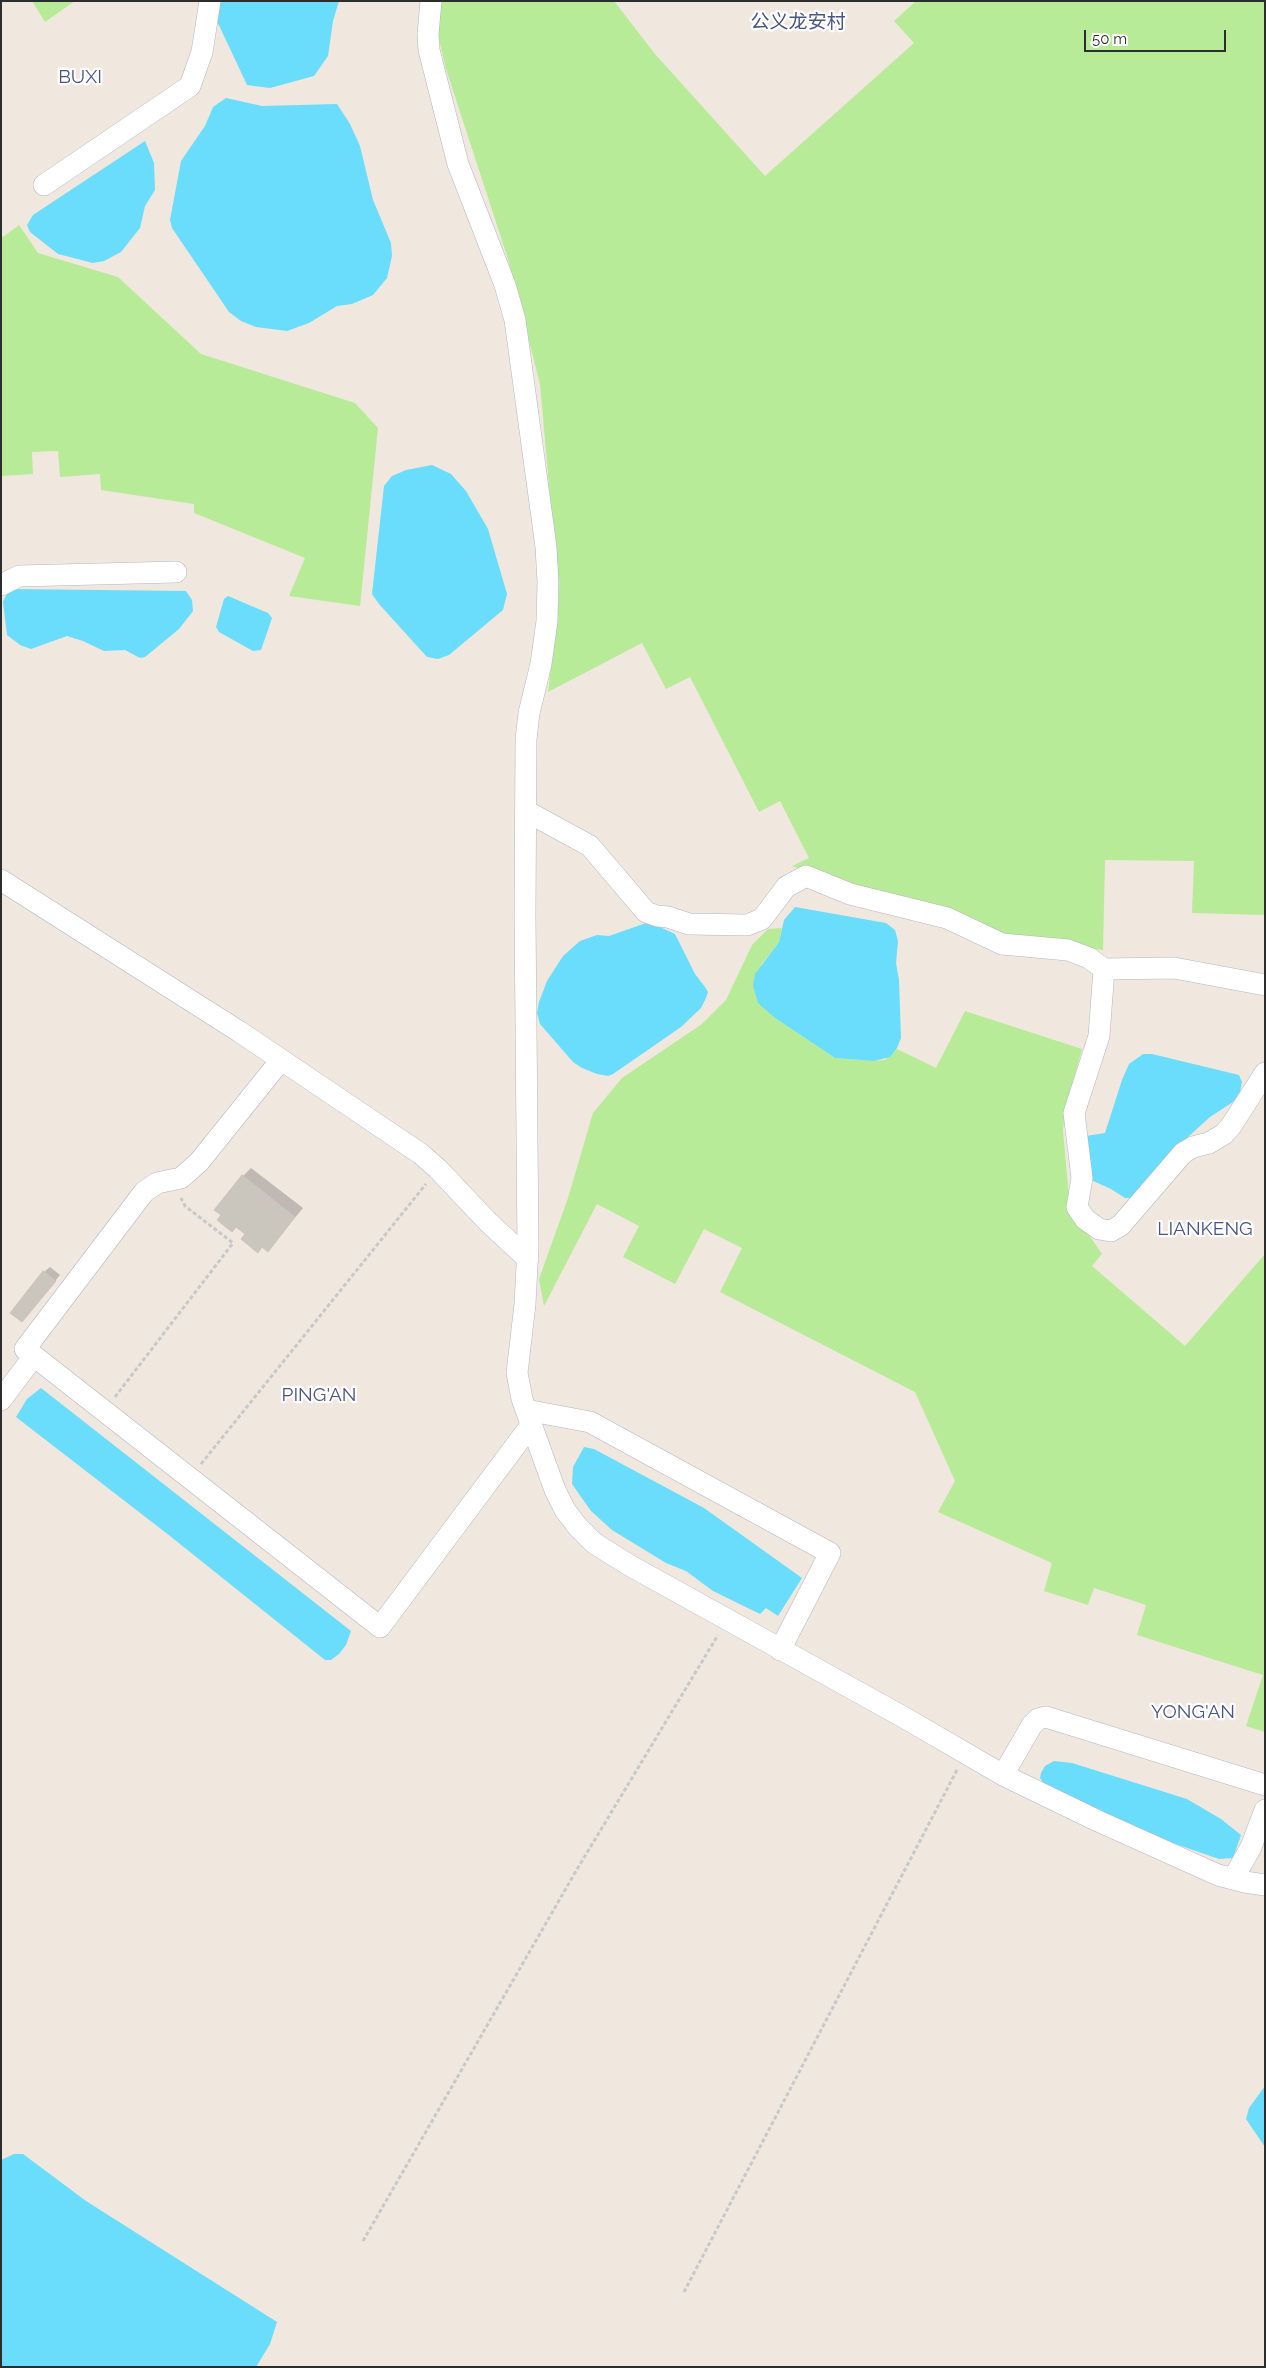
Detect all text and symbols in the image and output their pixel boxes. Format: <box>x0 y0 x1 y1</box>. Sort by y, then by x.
district label: 公义龙安村 <box>751 11 845 33</box>
scale bar <box>1086 20 1228 52</box>
text: 50 m <box>1092 30 1127 48</box>
district label: BUXI <box>56 66 104 88</box>
district label: LIANKENG <box>1152 1218 1258 1240</box>
district label: PING'AN <box>277 1384 361 1406</box>
district label: YONG'AN <box>1147 1701 1239 1723</box>

